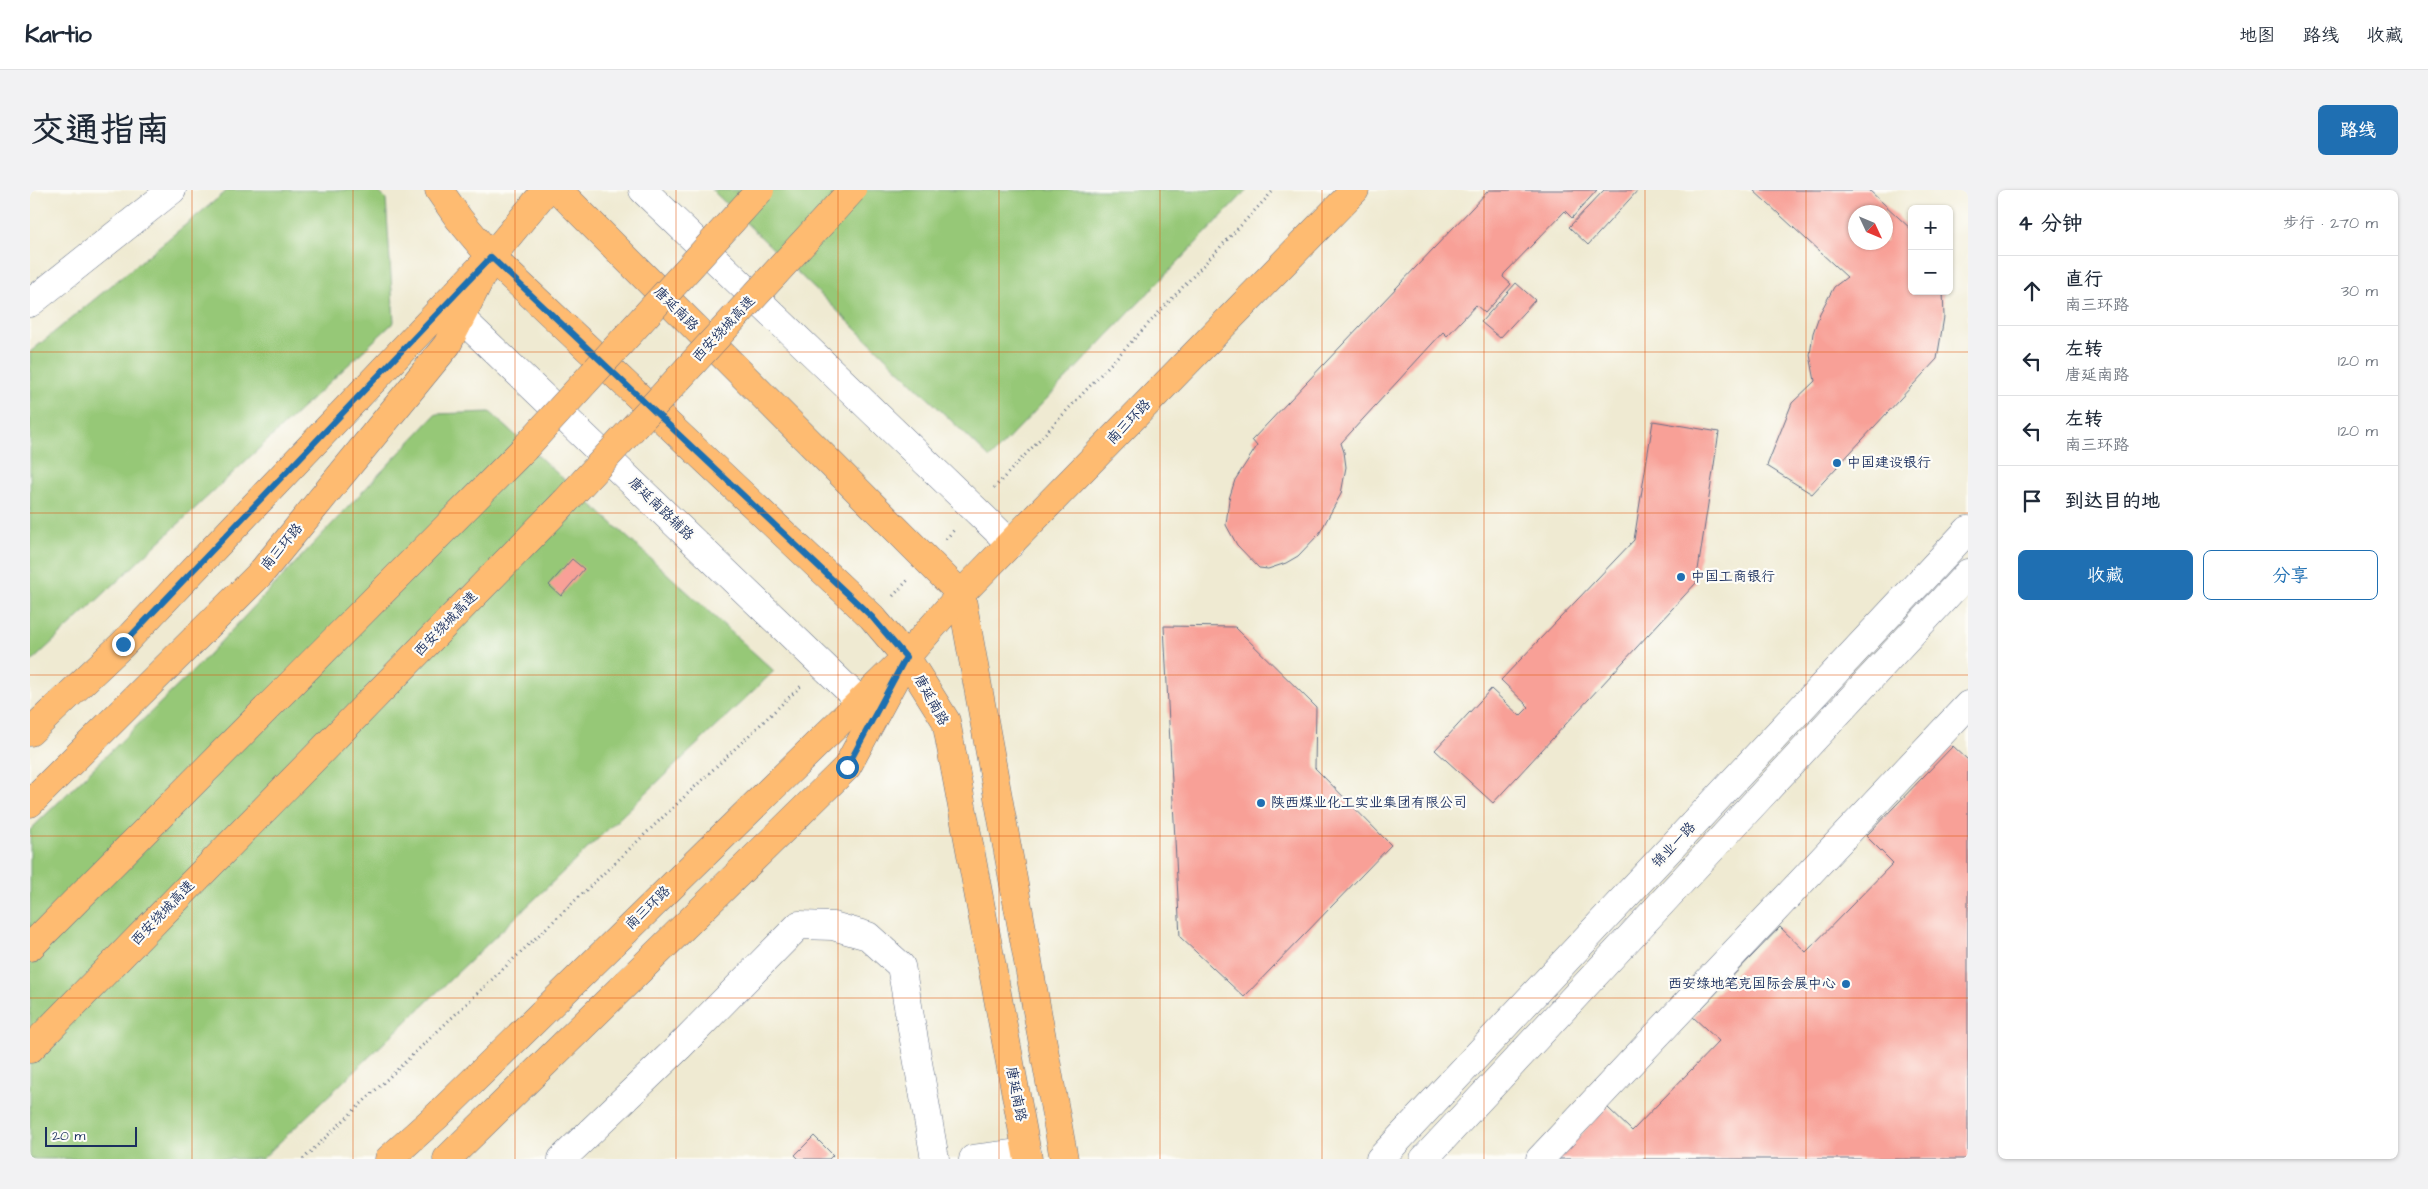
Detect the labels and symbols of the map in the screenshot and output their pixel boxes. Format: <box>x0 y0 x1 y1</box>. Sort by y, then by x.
north arrow <box>1848 205 1893 250</box>
street label: 唐延南路 <box>649 282 703 336</box>
street label: 西安绕城高速 <box>688 291 760 367</box>
street label: 南三环路 <box>1102 395 1156 449</box>
place label: 中国建设银行 <box>1847 453 1931 473</box>
marker: 中国建设银行 <box>1831 457 1843 469</box>
street label: 唐延南路辅路 <box>624 473 698 545</box>
street label: 南三环路 <box>256 519 308 575</box>
place label: 中国工商银行 <box>1691 567 1775 587</box>
marker: 中国工商银行 <box>1675 571 1687 583</box>
street label: 西安绕城高速 <box>410 587 482 661</box>
route end <box>112 633 135 656</box>
street label: 唐延南路 <box>909 671 953 729</box>
route start <box>836 756 859 779</box>
place label: 陕西煤业化工实业集团有限公司 <box>1271 793 1467 813</box>
marker: 陕西煤业化工实业集团有限公司 <box>1255 797 1267 809</box>
street label: 锦业一路 <box>1648 818 1700 872</box>
street label: 西安绕城高速 <box>127 876 199 950</box>
street label: 南三环路 <box>621 881 675 935</box>
place label: 西安绿地笔克国际会展中心 <box>1668 974 1836 994</box>
marker: 西安绿地笔克国际会展中心 <box>1840 978 1852 990</box>
street label: 唐延南路 <box>1001 1065 1031 1123</box>
scale bar <box>45 1124 138 1147</box>

